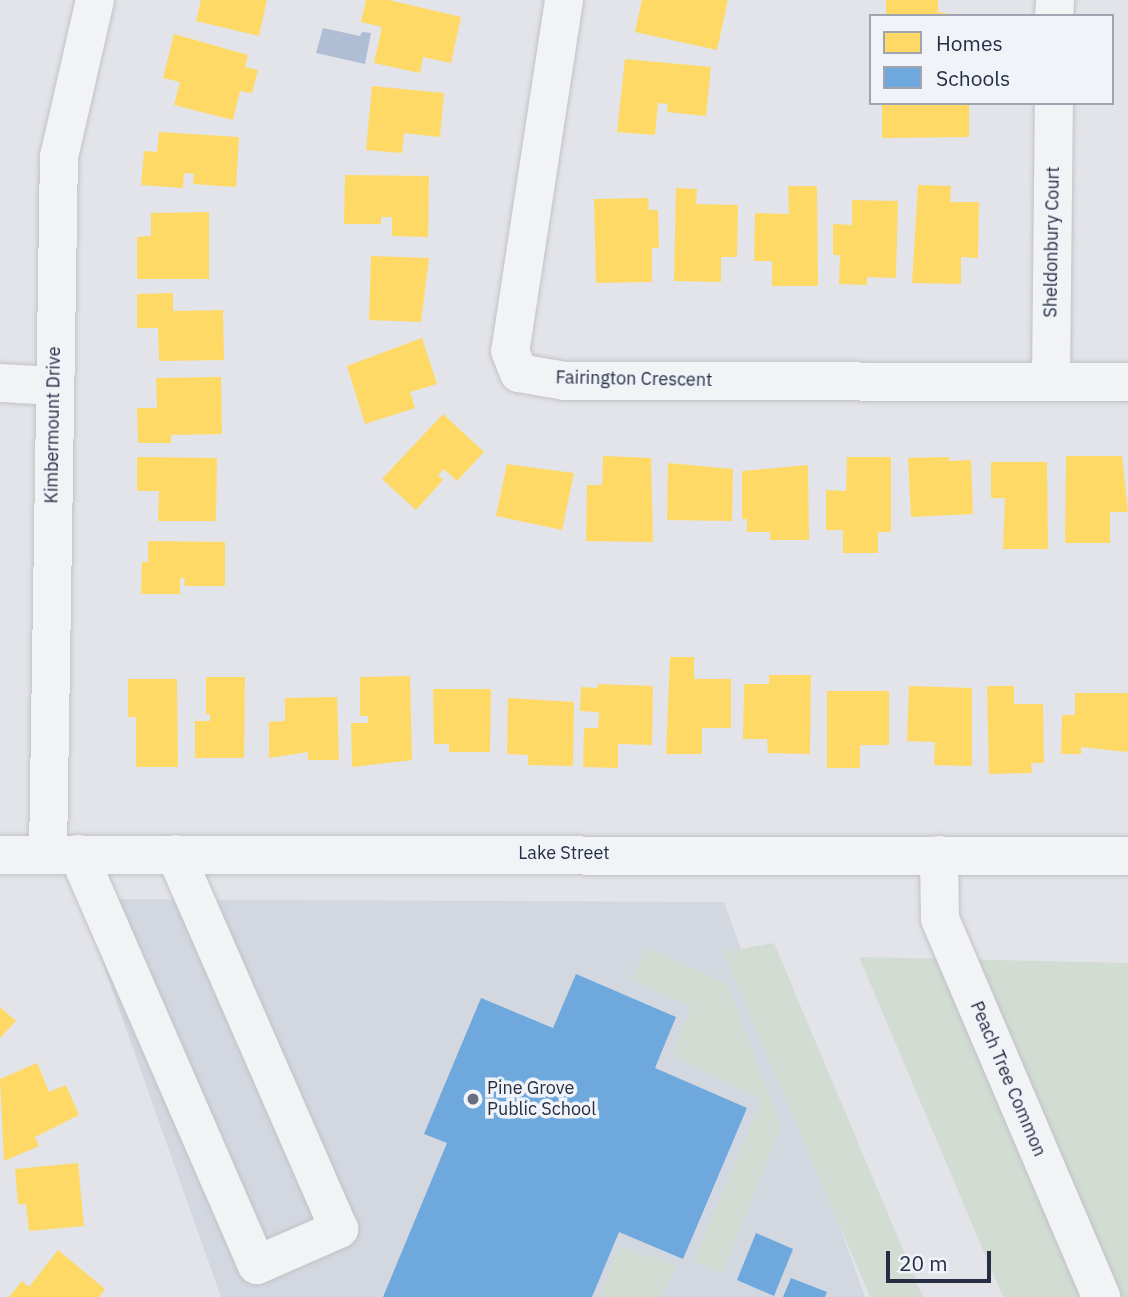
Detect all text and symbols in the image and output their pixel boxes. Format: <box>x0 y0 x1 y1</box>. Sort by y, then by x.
legend <box>869 14 1114 105</box>
text: Homes <box>936 29 1003 57</box>
text: Schools <box>936 64 1010 92</box>
street label: Sheldonbury Court <box>1040 166 1064 318</box>
street label: Kimbermount Drive <box>41 346 65 504</box>
street label: Fairington Crescent <box>555 367 713 391</box>
street label: Lake Street <box>518 842 610 864</box>
street label: Peach Tree Common <box>966 998 1050 1160</box>
place label: Pine Grove Public School <box>487 1078 596 1120</box>
marker: Pine Grove Public School <box>465 1091 481 1107</box>
scale bar <box>890 1238 995 1282</box>
text: 20 m <box>899 1249 948 1277</box>

